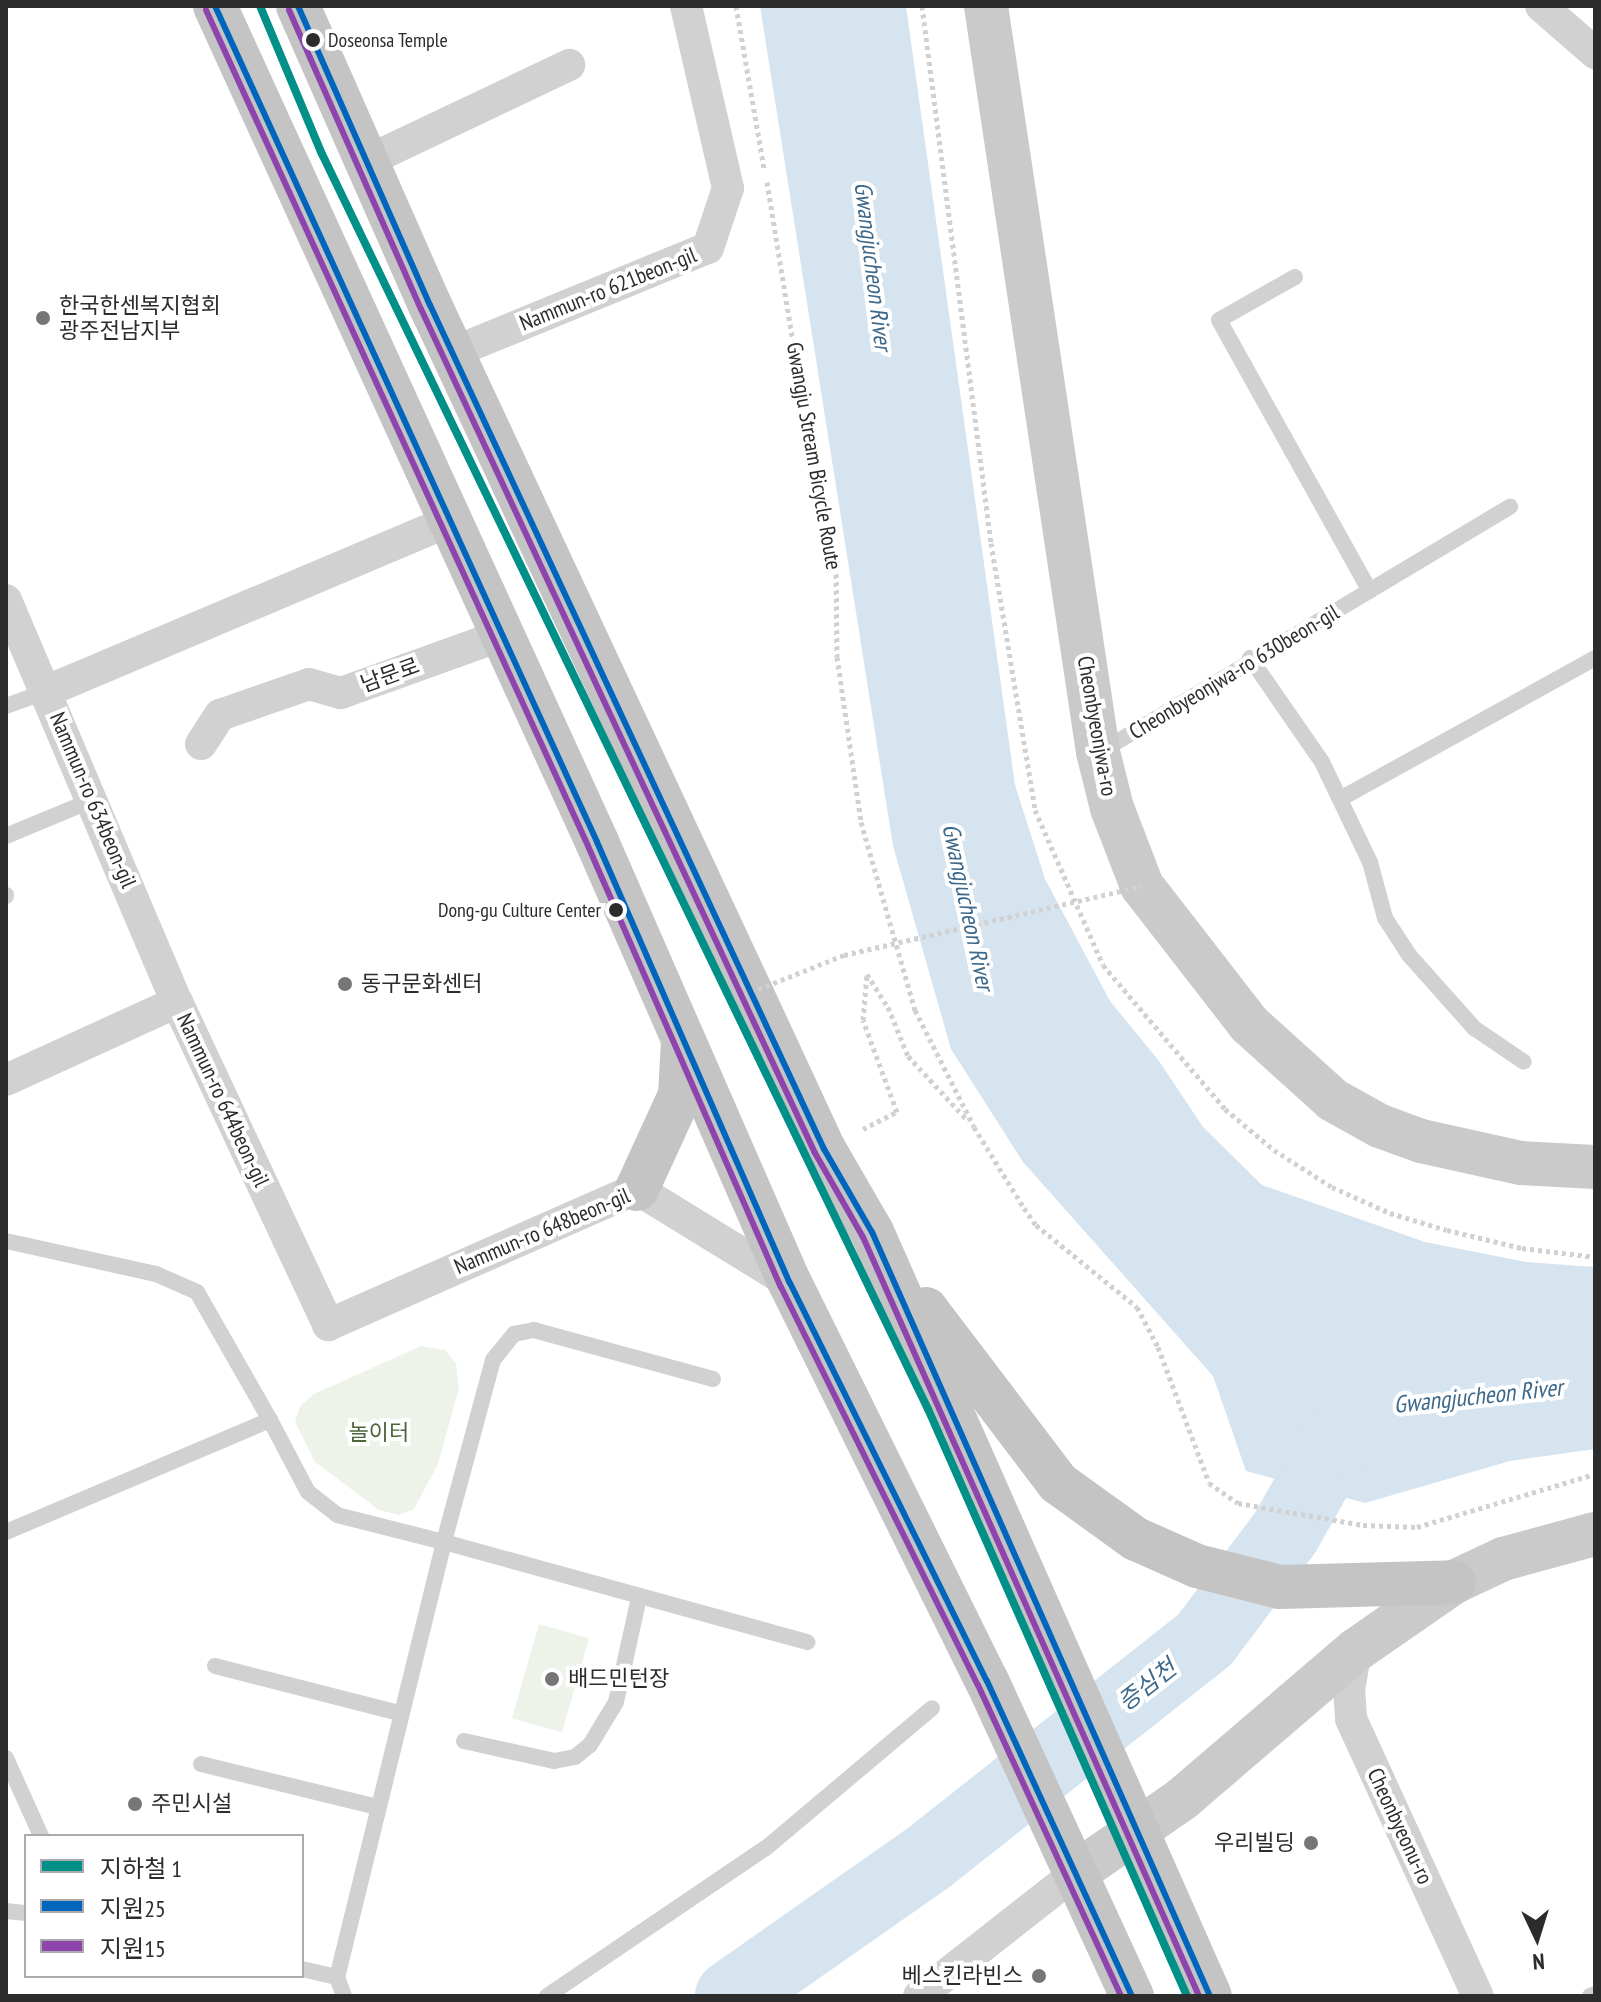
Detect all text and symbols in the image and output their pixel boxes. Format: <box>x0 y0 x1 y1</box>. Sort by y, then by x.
place label: Doseonsa Temple <box>328 28 448 52</box>
marker: Doseonsa Temple <box>305 32 321 48</box>
water label: Gwangjucheon River <box>848 180 898 352</box>
street label: Nammun-ro 621beon-gil <box>516 242 700 336</box>
place label: 한국한센복지협회 광주전남지부 <box>59 292 221 344</box>
marker: 한국한센복지협회 광주전남지부 <box>34 309 52 327</box>
street label: Gwangju Stream Bicycle Route <box>781 340 847 572</box>
street label: Cheonbyeonjwa-ro 630beon-gil <box>1124 599 1344 745</box>
street label: 남문로 <box>357 652 423 698</box>
street label: Cheonbyeonjwa-ro <box>1072 654 1122 798</box>
street label: Nammun-ro 634beon-gil <box>44 708 142 892</box>
water label: Gwangjucheon River <box>936 821 1000 993</box>
place label: Dong-gu Culture Center <box>438 898 601 922</box>
marker: Dong-gu Culture Center <box>608 902 624 918</box>
place label: 동구문화센터 <box>361 971 482 997</box>
marker: 동구문화센터 <box>336 975 354 993</box>
street label: Nammun-ro 644beon-gil <box>171 1009 275 1191</box>
street label: Nammun-ro 648beon-gil <box>450 1182 634 1280</box>
water label: Gwangjucheon River <box>1392 1373 1564 1419</box>
park label: 놀이터 <box>349 1420 409 1446</box>
water label: 증심천 <box>1112 1653 1182 1717</box>
place label: 배드민턴장 <box>568 1666 669 1692</box>
marker: 배드민턴장 <box>543 1670 561 1688</box>
street label: Cheonbyeonu-ro <box>1362 1764 1438 1888</box>
place label: 주민시설 <box>151 1791 232 1817</box>
marker: 주민시설 <box>126 1795 144 1813</box>
place label: 우리빌딩 <box>1214 1830 1295 1856</box>
legend <box>24 1834 304 1978</box>
marker: 우리빌딩 <box>1302 1834 1320 1852</box>
text: 지하철 1 <box>100 1853 182 1884</box>
text: 지원25 <box>100 1893 166 1924</box>
north arrow <box>1497 1898 1577 1978</box>
text: 지원15 <box>100 1933 166 1964</box>
text: N <box>1532 1948 1546 1976</box>
place label: 베스킨라빈스 <box>902 1963 1023 1989</box>
marker: 베스킨라빈스 <box>1030 1967 1048 1985</box>

